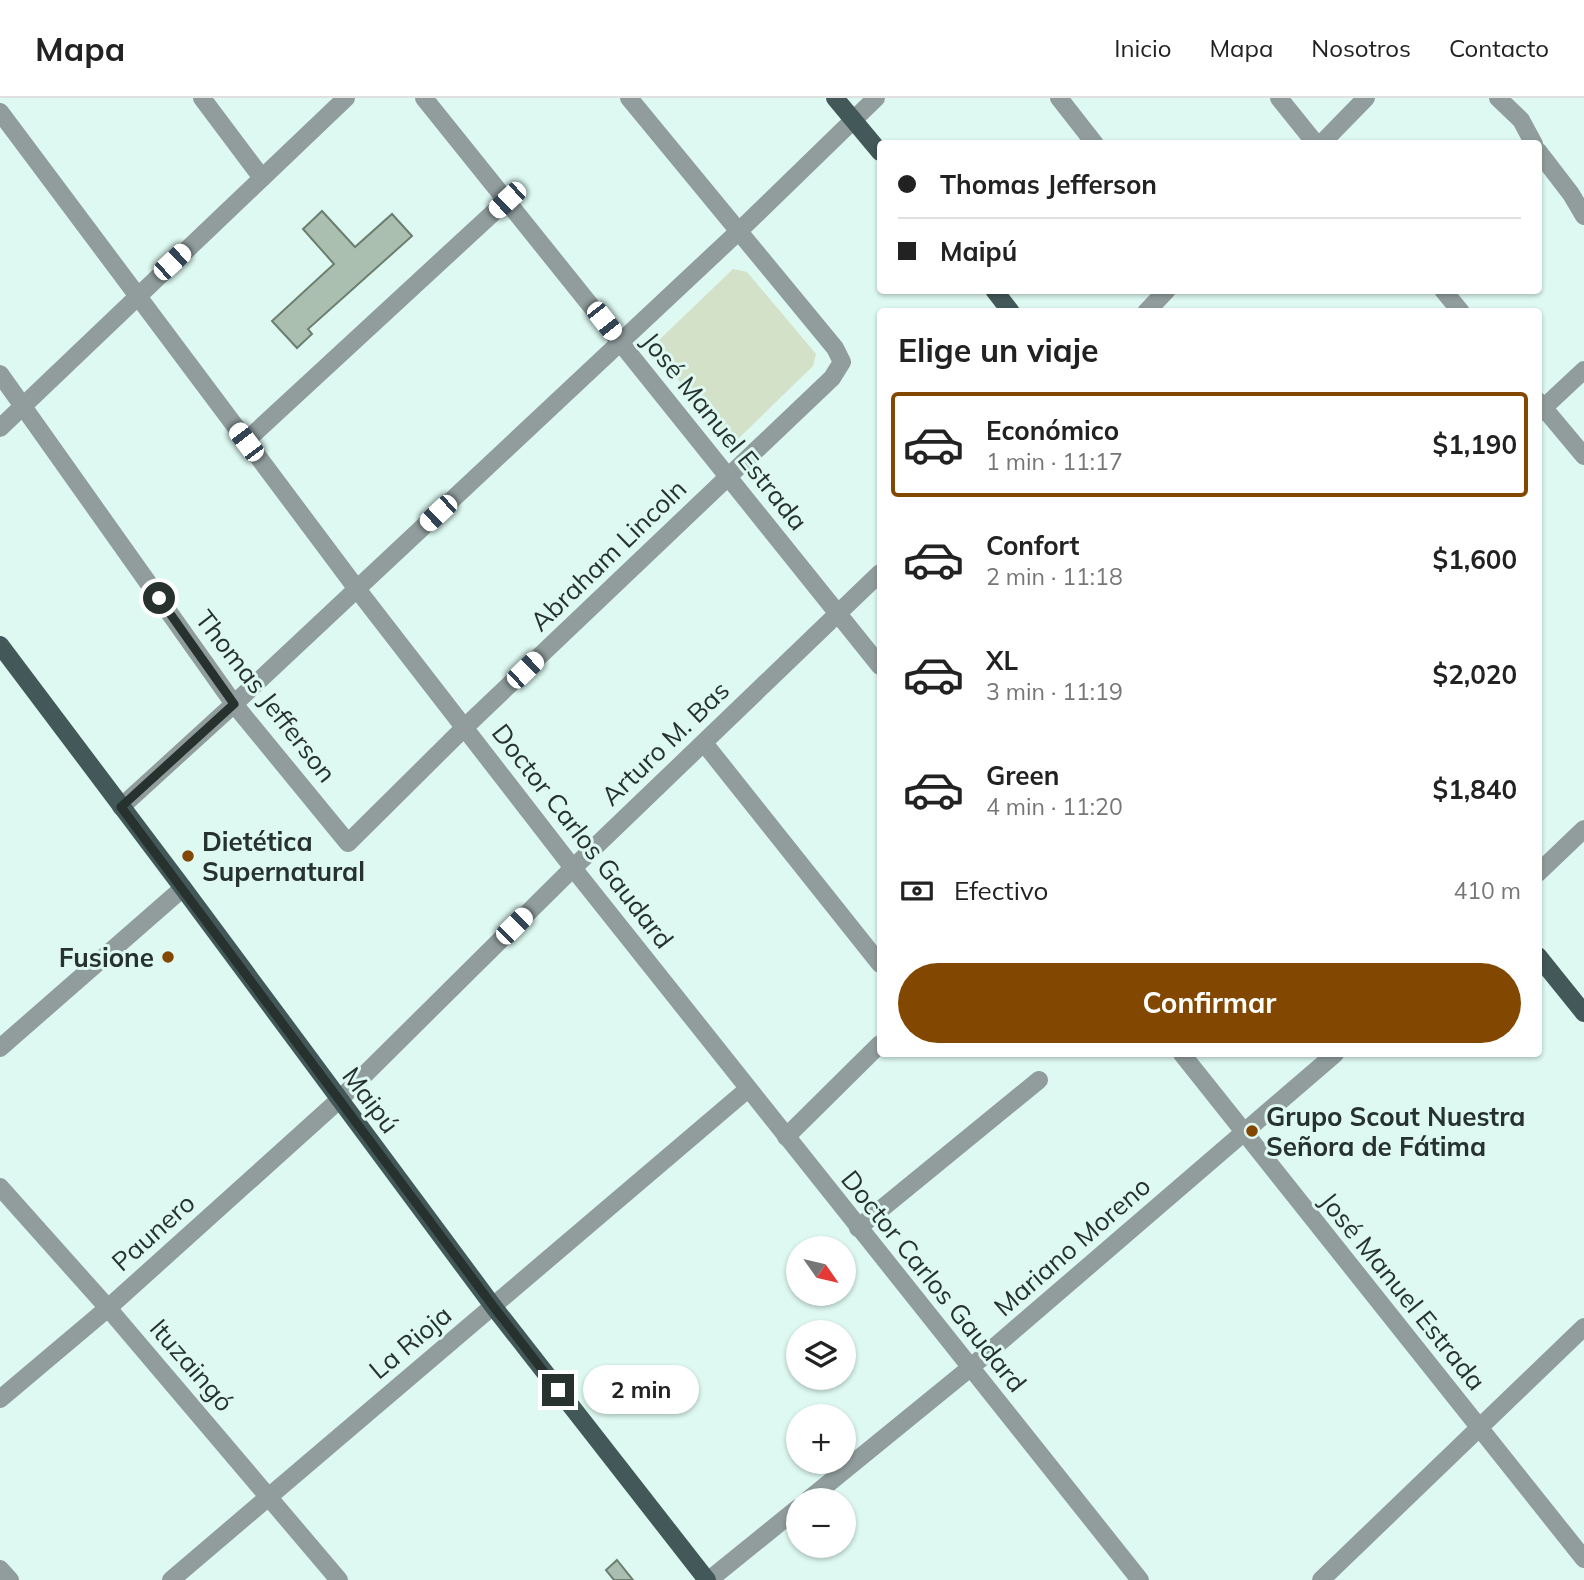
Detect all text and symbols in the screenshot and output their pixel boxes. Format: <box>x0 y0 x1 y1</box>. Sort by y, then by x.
text: Mapa <box>35 28 125 69</box>
text: Inicio <box>1114 33 1171 63</box>
text: Mapa <box>1209 33 1273 63</box>
text: Nosotros <box>1311 33 1411 63</box>
text: Contacto <box>1449 33 1549 63</box>
text: Thomas Jefferson <box>940 168 1157 201</box>
car <box>485 178 530 222</box>
text: Maipú <box>940 235 1017 268</box>
car <box>150 240 195 284</box>
car <box>583 298 626 344</box>
street label: José Manuel Estrada <box>635 325 815 537</box>
text: Elige un viaje <box>898 330 1099 370</box>
icon: car <box>902 413 965 476</box>
text: Económico <box>986 414 1119 447</box>
car <box>225 419 268 465</box>
text: $1,190 <box>1433 428 1517 461</box>
text: 1 min · 11:17 <box>986 447 1123 476</box>
street label: Abraham Lincoln <box>523 472 693 638</box>
car <box>416 491 461 535</box>
icon: car <box>902 528 965 591</box>
text: Confort <box>986 529 1079 562</box>
text: $1,600 <box>1433 543 1517 576</box>
text: 2 min · 11:18 <box>986 562 1123 591</box>
route start <box>143 582 175 614</box>
street label: Thomas Jefferson <box>188 603 344 789</box>
icon: car <box>902 643 965 706</box>
text: XL <box>986 644 1018 677</box>
car <box>503 648 548 692</box>
text: $2,020 <box>1433 658 1517 691</box>
street label: Arturo M. Bas <box>594 674 736 812</box>
text: 3 min · 11:19 <box>986 677 1123 706</box>
street label: Doctor Carlos Gaudard <box>485 717 681 955</box>
icon: car <box>902 758 965 821</box>
text: Green <box>986 759 1059 792</box>
text: $1,840 <box>1433 773 1517 806</box>
text: 4 min · 11:20 <box>986 792 1123 821</box>
place label: Dietética Supernatural <box>202 825 365 888</box>
marker: Dietética Supernatural <box>180 848 196 864</box>
icon: cash <box>898 872 936 910</box>
text: Efectivo <box>954 874 1048 907</box>
text: 410 m <box>1453 876 1521 905</box>
car <box>492 904 537 948</box>
place label: Fusione <box>59 941 154 974</box>
marker: Fusione <box>160 949 176 965</box>
button: Confirmar <box>898 963 1521 1043</box>
street label: Maipú <box>335 1060 407 1140</box>
place label: Grupo Scout Nuestra Señora de Fátima <box>1266 1100 1525 1163</box>
marker: Grupo Scout Nuestra Señora de Fátima <box>1244 1123 1260 1139</box>
street label: Doctor Carlos Gaudard <box>834 1163 1034 1399</box>
street label: Mariano Moreno <box>987 1169 1157 1323</box>
street label: José Manuel Estrada <box>1313 1185 1493 1397</box>
street label: Paunero <box>105 1186 201 1278</box>
north arrow <box>786 1236 856 1306</box>
map controls <box>786 1236 856 1558</box>
street label: La Rioja <box>362 1298 458 1386</box>
street label: Ituzaingó <box>143 1312 241 1418</box>
button: layers <box>786 1320 856 1390</box>
callout: 2 min <box>582 1366 698 1414</box>
route end <box>542 1374 574 1406</box>
text: 2 min <box>611 1375 671 1404</box>
button: + <box>786 1404 856 1474</box>
button: − <box>786 1488 856 1558</box>

